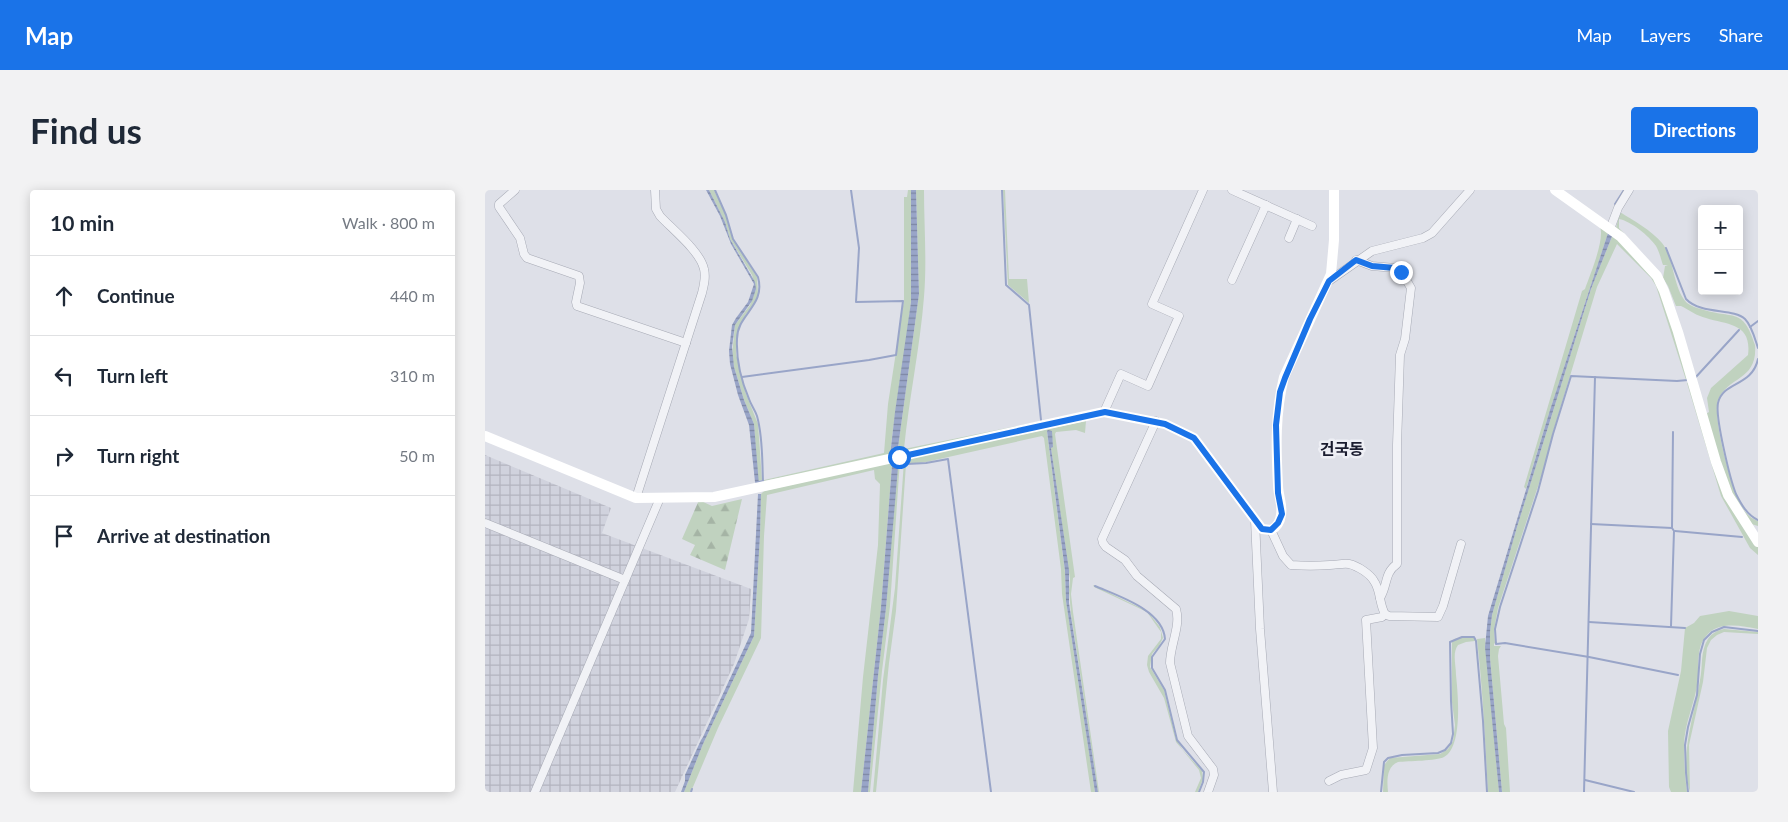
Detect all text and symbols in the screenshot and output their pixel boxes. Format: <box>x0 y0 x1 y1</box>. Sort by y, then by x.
text: Map <box>25 21 73 50</box>
text: Map <box>1576 24 1612 46</box>
text: Layers <box>1640 24 1691 46</box>
text: Share <box>1719 24 1763 46</box>
button: Directions <box>1631 107 1758 153</box>
text: Find us <box>30 109 142 151</box>
map controls <box>1698 205 1743 295</box>
button: + <box>1698 205 1743 250</box>
text: 10 min <box>50 210 114 235</box>
text: Walk · 800 m <box>342 213 435 232</box>
button: − <box>1698 250 1743 295</box>
route end <box>1390 261 1413 284</box>
icon: ahead <box>50 282 78 310</box>
text: Continue <box>97 284 175 307</box>
text: 440 m <box>390 286 435 305</box>
icon: left <box>50 362 78 390</box>
text: Turn left <box>97 364 168 387</box>
text: 310 m <box>390 366 435 385</box>
district label: 건국동 <box>1320 439 1364 458</box>
icon: right <box>50 442 78 470</box>
text: Turn right <box>97 444 179 467</box>
text: 50 m <box>399 446 435 465</box>
route start <box>888 446 911 469</box>
icon: arrive <box>50 522 78 550</box>
text: Arrive at destination <box>97 524 270 547</box>

